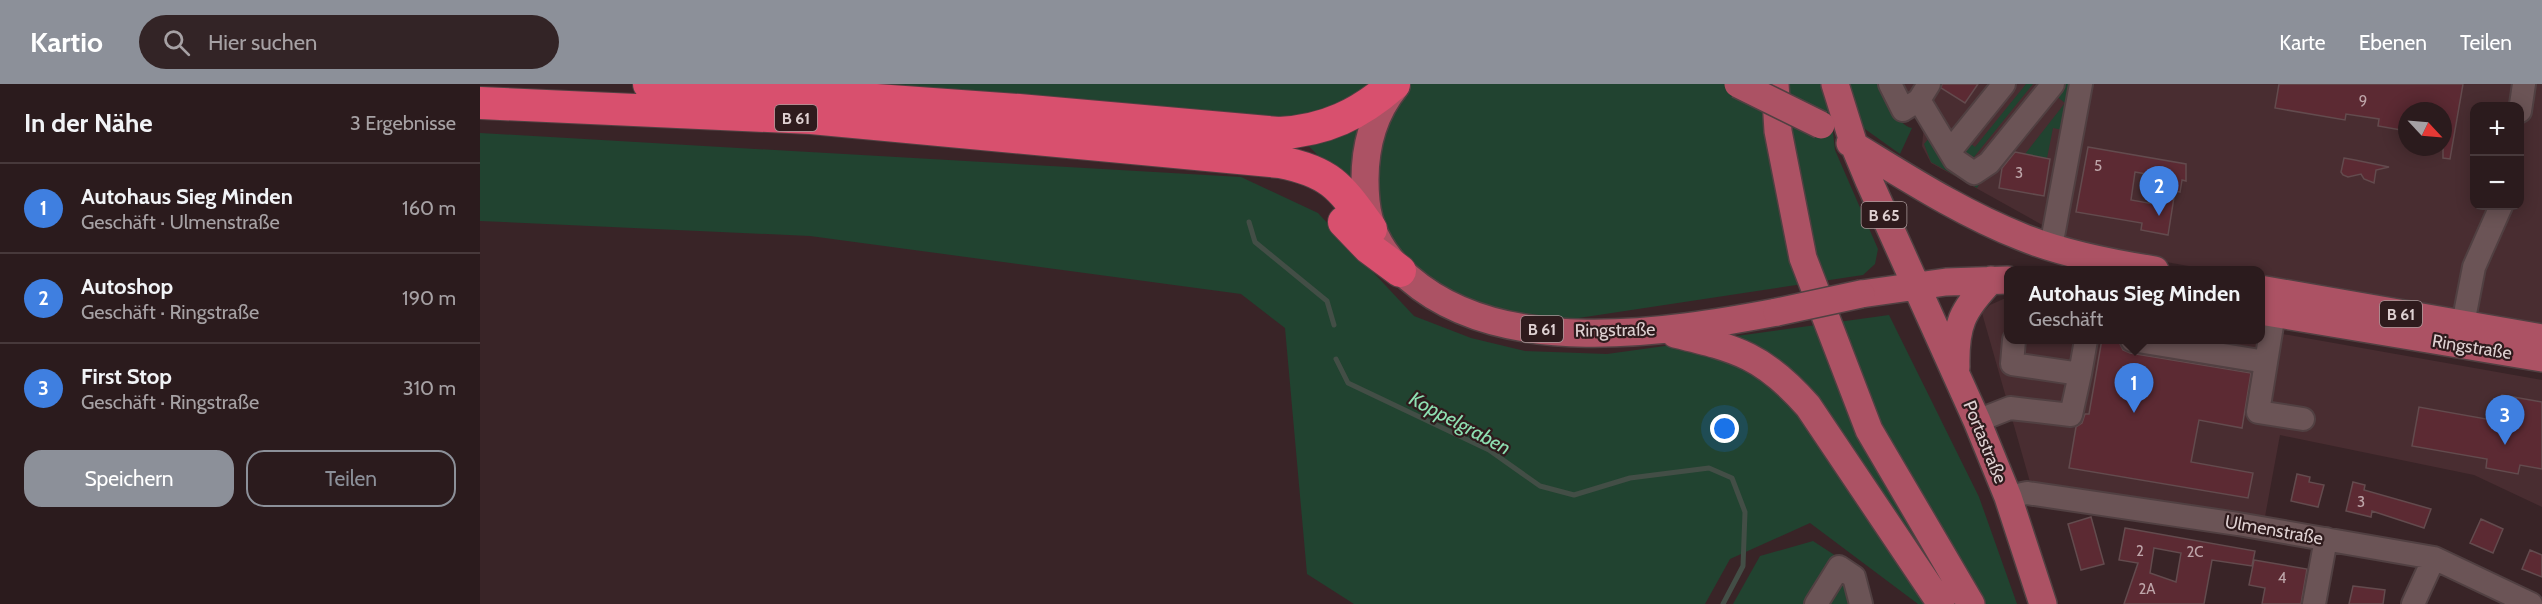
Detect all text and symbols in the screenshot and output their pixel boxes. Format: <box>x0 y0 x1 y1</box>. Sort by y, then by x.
search box <box>139 15 559 69</box>
text: Kartio <box>30 25 103 59</box>
icon: search <box>160 26 193 59</box>
text: Hier suchen <box>208 29 317 56</box>
text: Karte <box>2279 30 2326 55</box>
text: Ebenen <box>2359 30 2427 55</box>
text: Teilen <box>2460 30 2512 55</box>
house number: 9 <box>2359 92 2367 110</box>
north arrow <box>2398 102 2452 156</box>
map controls <box>2470 102 2524 210</box>
button: + <box>2470 102 2524 156</box>
road number: B 61 <box>775 105 817 131</box>
text: In der Nähe <box>24 107 153 139</box>
text: 3 Ergebnisse <box>350 111 456 135</box>
button: − <box>2470 156 2524 210</box>
house number: 5 <box>2094 157 2102 175</box>
house number: 3 <box>2015 164 2023 182</box>
pin: 2 <box>2140 166 2178 216</box>
text: Autohaus Sieg Minden <box>81 183 293 210</box>
text: 1 <box>40 196 47 220</box>
text: 160 m <box>402 196 456 220</box>
road number: B 65 <box>1862 202 1906 228</box>
text: Geschäft · Ulmenstraße <box>81 210 280 234</box>
popup <box>2004 266 2265 344</box>
text: Autoshop <box>81 273 173 300</box>
text: Autohaus Sieg Minden <box>2029 280 2240 307</box>
text: 2 <box>38 286 49 310</box>
text: 190 m <box>402 286 456 310</box>
text: Geschäft · Ringstraße <box>81 300 259 324</box>
road number: B 61 <box>2380 301 2422 327</box>
text: Geschäft <box>2029 307 2103 331</box>
road number: B 61 <box>1521 316 1563 342</box>
street label: Ringstraße <box>1574 318 1656 342</box>
street label: Ringstraße <box>2430 330 2514 364</box>
text: First Stop <box>81 363 172 390</box>
pin: 1 <box>2114 364 2154 413</box>
text: 3 <box>38 376 49 400</box>
text: 310 m <box>403 376 456 400</box>
water label: Koppelgraben <box>1405 386 1515 460</box>
text: Geschäft · Ringstraße <box>81 390 259 414</box>
pin: 3 <box>2486 396 2524 445</box>
street label: Portastraße <box>1958 397 2012 487</box>
your location <box>1710 414 1739 443</box>
button: Speichern <box>24 450 234 507</box>
button: Teilen <box>246 450 456 507</box>
house number: 3 <box>2357 493 2365 511</box>
street label: Ulmenstraße <box>2223 511 2325 549</box>
house number: 2 <box>2136 542 2144 560</box>
house number: 2C <box>2186 543 2204 561</box>
house number: 4 <box>2278 569 2287 587</box>
house number: 2A <box>2138 580 2156 598</box>

